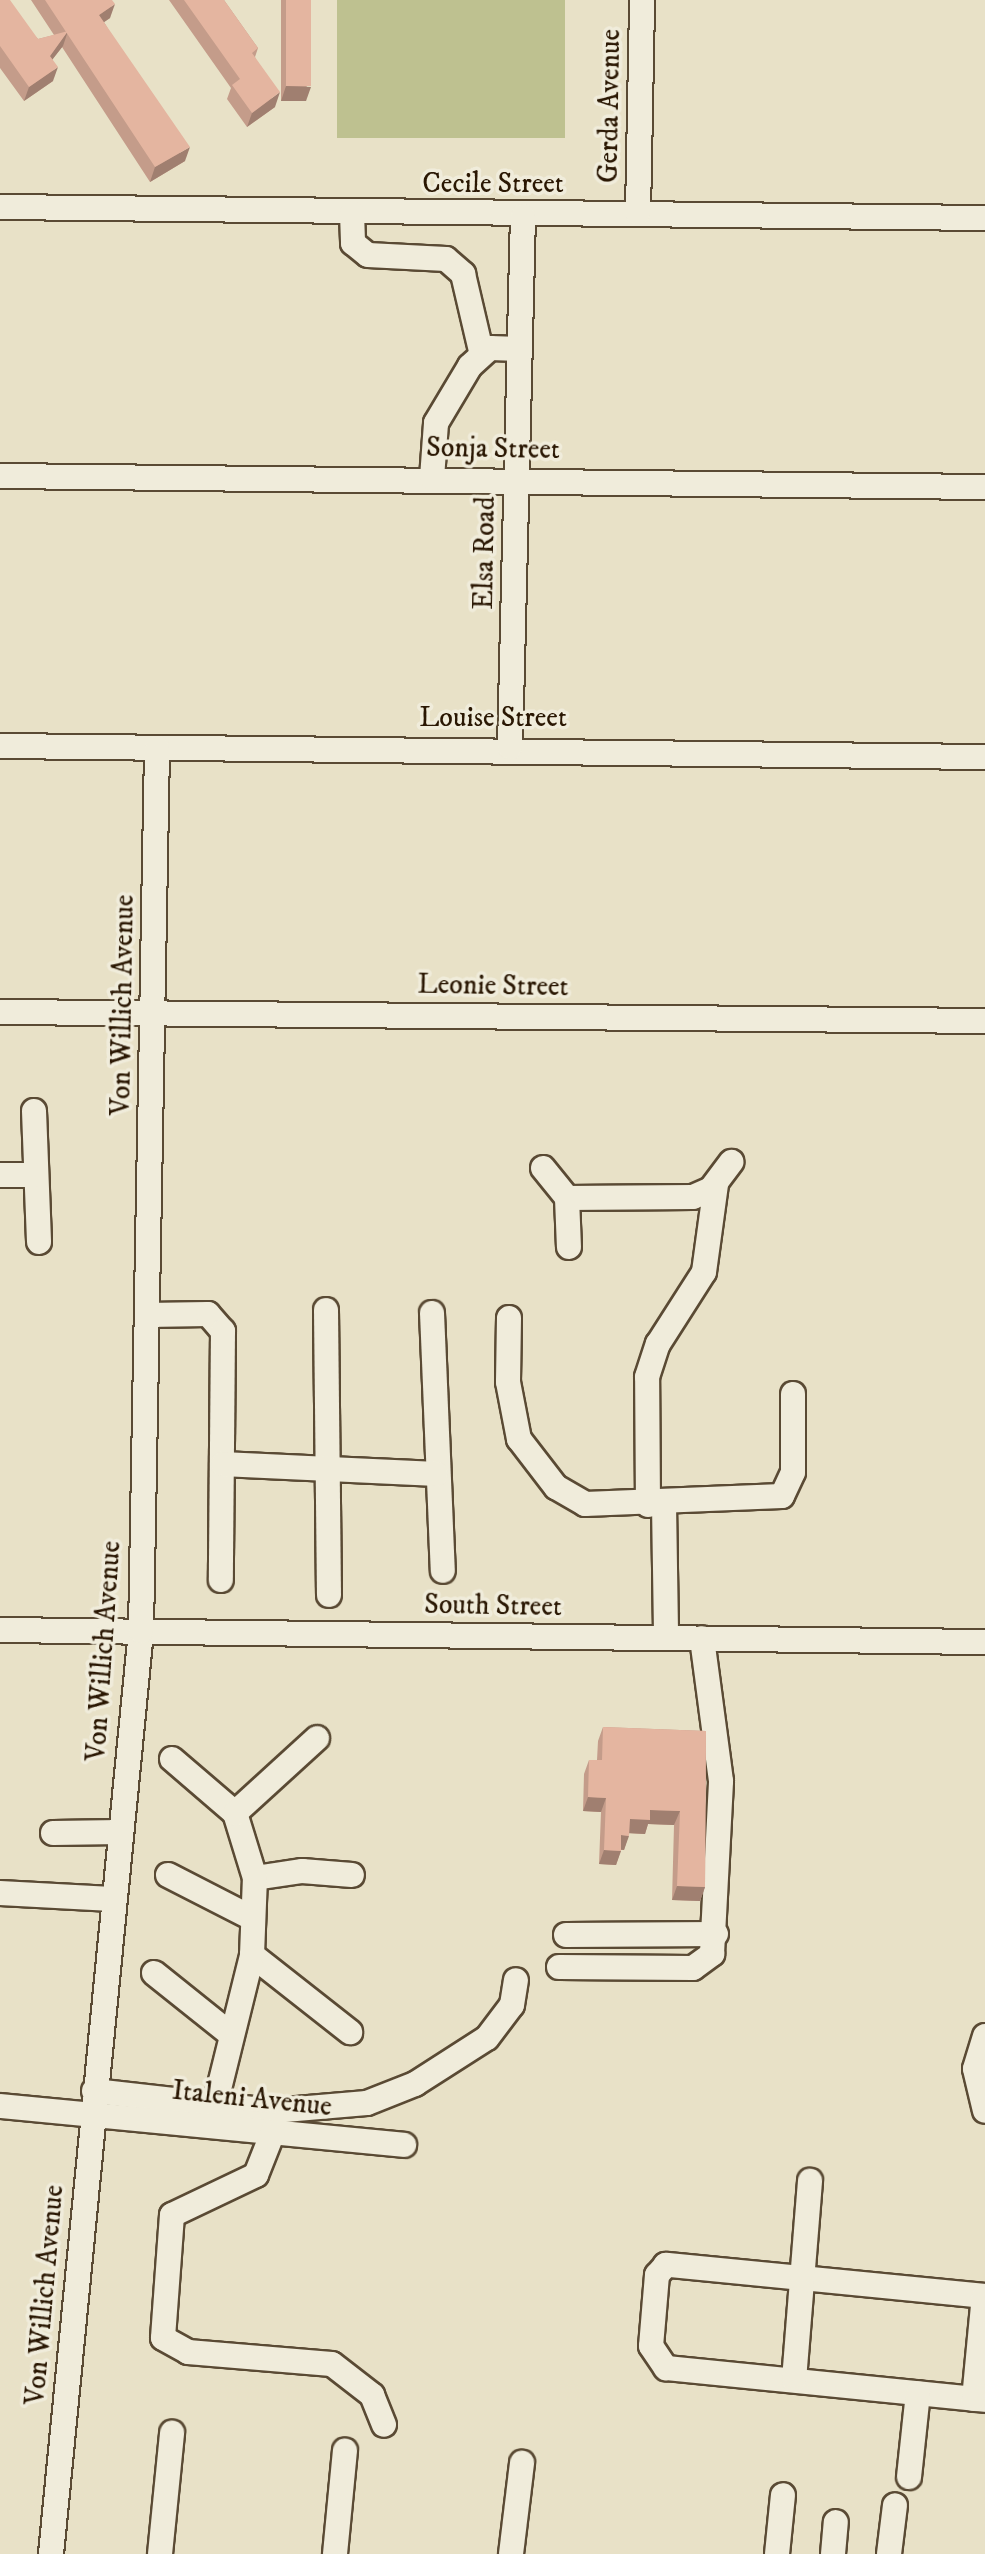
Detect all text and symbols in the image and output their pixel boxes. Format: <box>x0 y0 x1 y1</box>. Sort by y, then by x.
street label: Gerda Avenue <box>592 29 628 183</box>
street label: Cecile Street <box>422 167 564 201</box>
street label: Sonja Street <box>426 431 560 467</box>
street label: Elsa Road <box>467 496 503 610</box>
street label: Louise Street <box>419 701 567 735</box>
street label: Von Willich Avenue <box>104 894 142 1116</box>
street label: Leonie Street <box>417 968 569 1004</box>
street label: Von Willich Avenue <box>80 1540 128 1762</box>
street label: South Street <box>424 1588 562 1624</box>
street label: Italeni Avenue <box>170 2074 334 2124</box>
street label: Von Willich Avenue <box>19 2184 71 2406</box>

